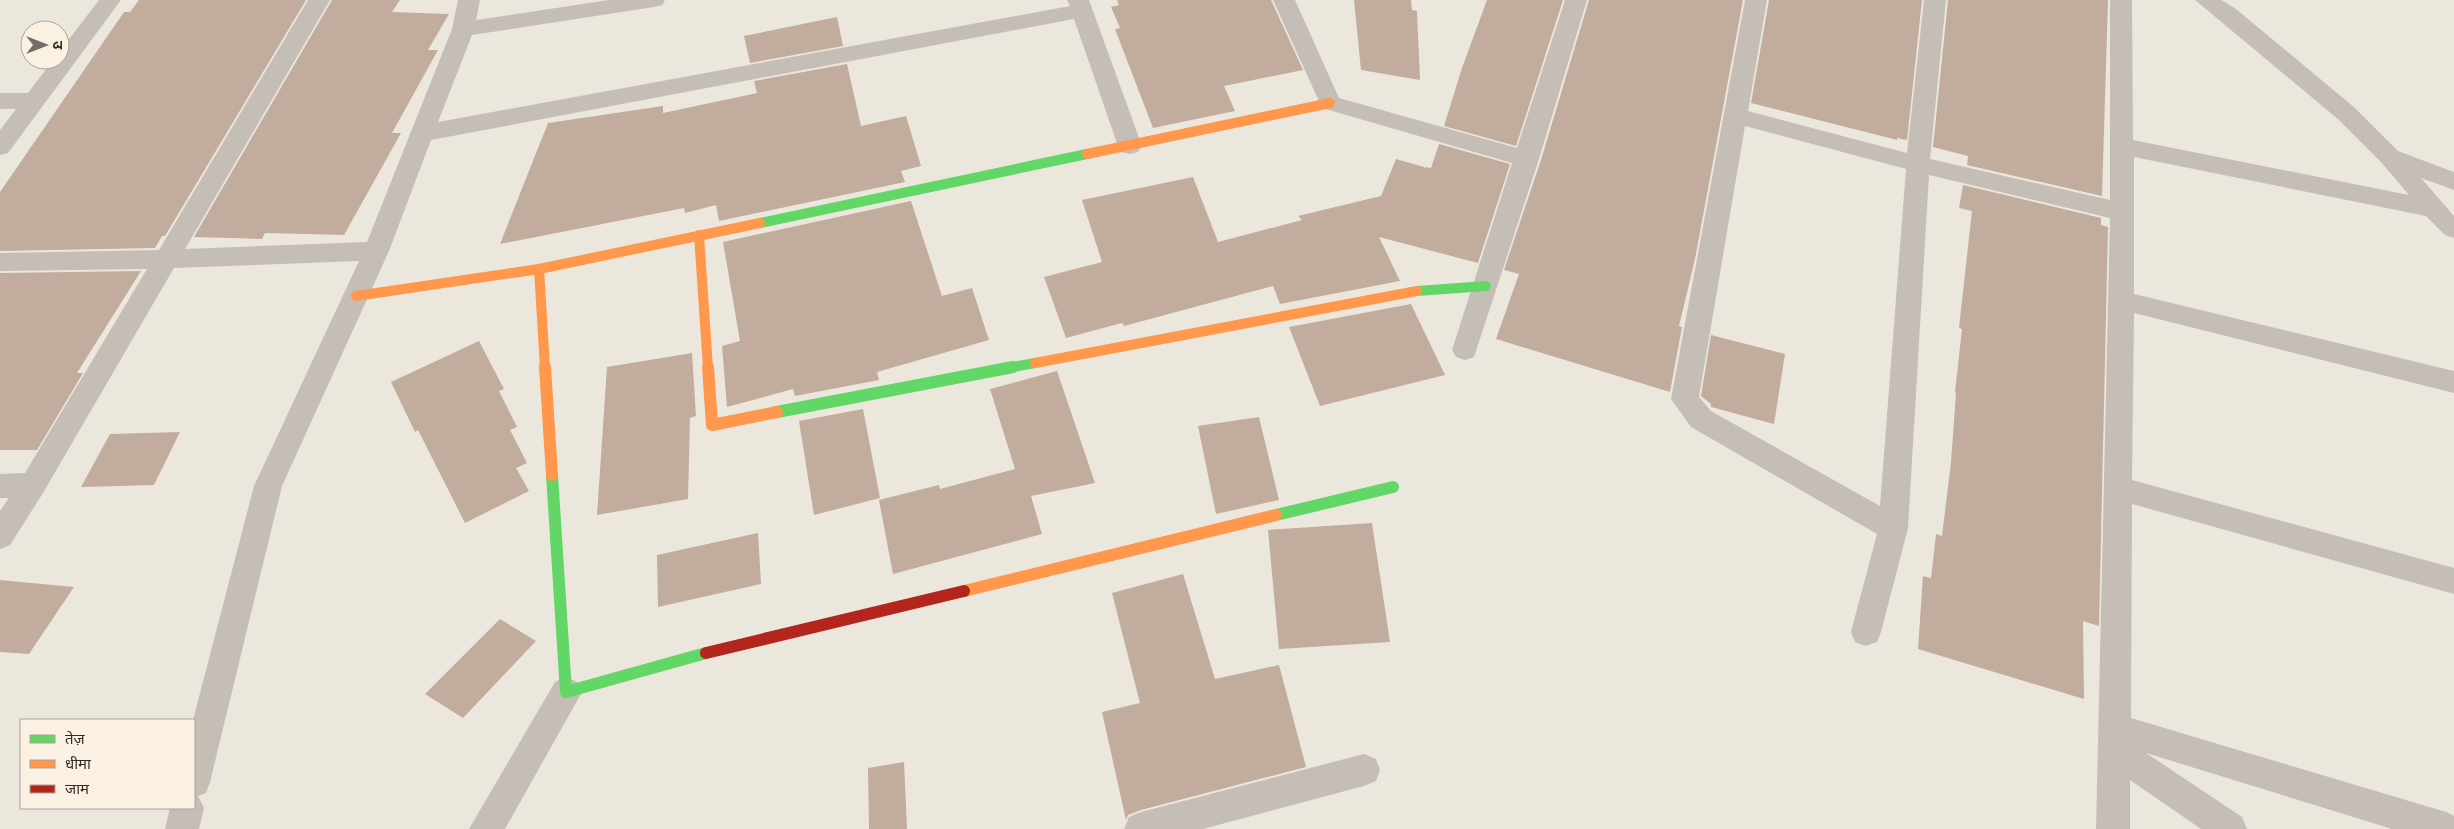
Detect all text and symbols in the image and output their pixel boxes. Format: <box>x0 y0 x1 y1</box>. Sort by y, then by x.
north arrow <box>20 20 70 70</box>
text: उ <box>50 41 66 50</box>
legend <box>20 719 195 809</box>
text: तेज़ <box>65 730 86 748</box>
text: धीमा <box>65 755 92 773</box>
text: जाम <box>65 780 90 798</box>

